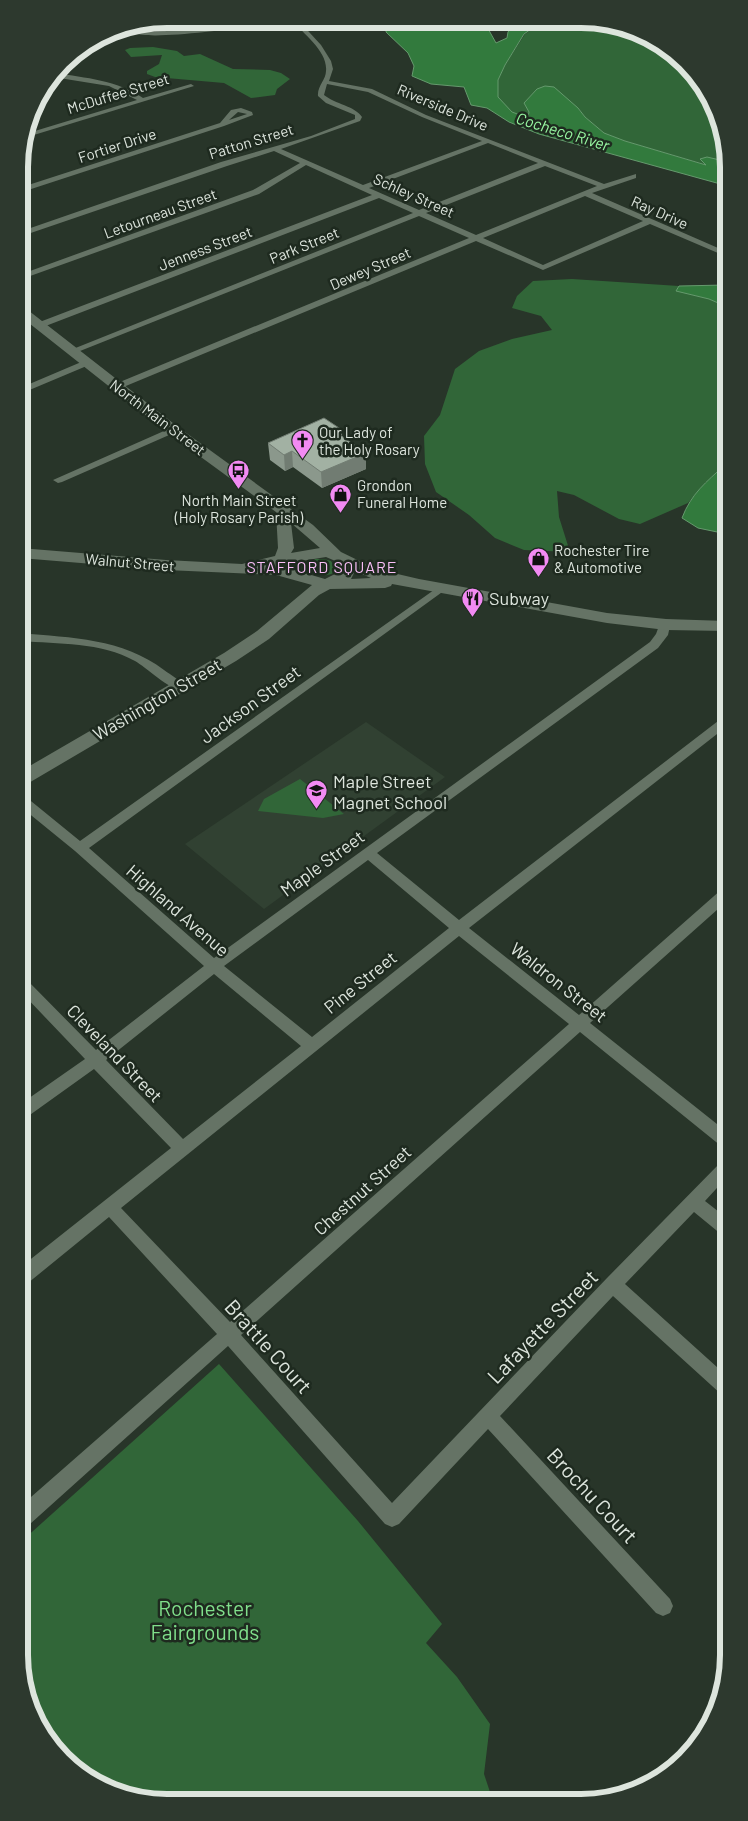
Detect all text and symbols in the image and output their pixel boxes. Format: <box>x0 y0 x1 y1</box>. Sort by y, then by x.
street label: McDuffee Street <box>65 69 171 117</box>
street label: Riverside Drive <box>395 80 491 134</box>
water label: Cocheco River <box>514 108 613 155</box>
street label: Patton Street <box>207 120 295 162</box>
street label: Fortier Drive <box>76 124 158 166</box>
street label: Schley Street <box>371 169 457 221</box>
street label: Letourneau Street <box>101 184 219 242</box>
street label: Ray Drive <box>629 192 691 232</box>
street label: Jenness Street <box>156 222 254 274</box>
street label: Park Street <box>267 223 341 267</box>
street label: Dewey Street <box>327 243 413 293</box>
street label: North Main Street <box>107 375 209 459</box>
place label: Our Lady of the Holy Rosary <box>319 423 420 458</box>
church icon: Our Lady of the Holy Rosary <box>291 429 315 460</box>
bus stop icon: North Main Street (Holy Rosary Parish) <box>227 459 251 490</box>
place label: Grondon Funeral Home <box>357 476 447 511</box>
shop icon: Grondon Funeral Home <box>329 482 353 513</box>
place label: North Main Street (Holy Rosary Parish) <box>174 491 303 526</box>
place label: Rochester Tire & Automotive <box>554 541 649 576</box>
shop icon: Rochester Tire & Automotive <box>526 547 550 578</box>
street label: Walnut Street <box>85 549 175 575</box>
district label: STAFFORD SQUARE <box>247 557 397 576</box>
restaurant icon: Subway <box>461 586 485 617</box>
place label: Subway <box>489 587 549 609</box>
street label: Washington Street <box>89 653 225 745</box>
street label: Jackson Street <box>195 660 305 748</box>
place label: Maple Street Magnet School <box>333 770 447 813</box>
school or university icon: Maple Street Magnet School <box>305 779 329 810</box>
street label: Maple Street <box>276 825 368 901</box>
street label: Highland Avenue <box>122 859 234 961</box>
street label: Waldron Street <box>506 937 612 1027</box>
street label: Pine Street <box>319 946 401 1018</box>
street label: Cleveland Street <box>63 999 167 1107</box>
street label: Chestnut Street <box>309 1140 415 1240</box>
street label: Lafayette Street <box>481 1264 603 1388</box>
street label: Brattle Court <box>220 1294 318 1398</box>
street label: Brochu Court <box>543 1442 643 1548</box>
park label: Rochester Fairgrounds <box>151 1595 259 1644</box>

